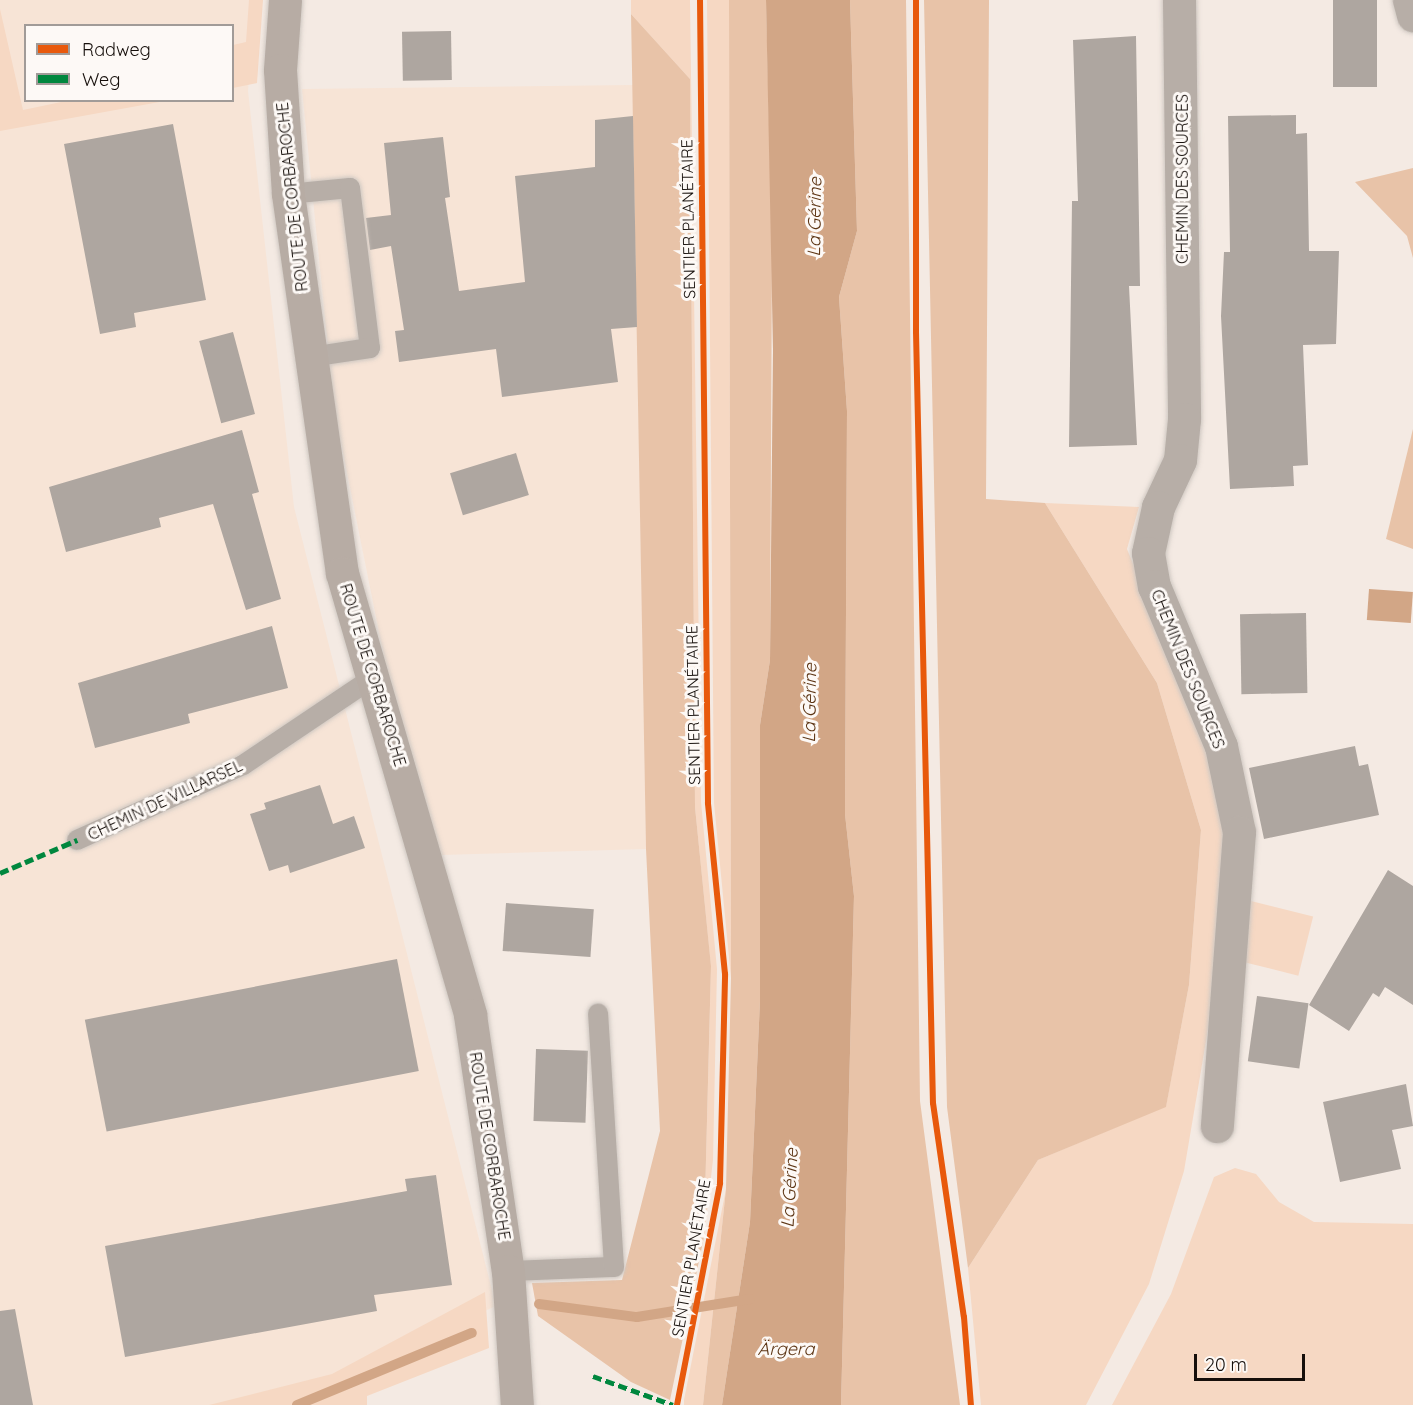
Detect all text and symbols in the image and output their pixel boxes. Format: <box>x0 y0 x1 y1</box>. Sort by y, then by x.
legend <box>24 24 234 102</box>
text: Radweg <box>82 38 151 61</box>
text: Weg <box>82 68 120 91</box>
street label: CHEMIN DES SOURCES <box>1172 94 1192 264</box>
street label: ROUTE DE CORBAROCHE <box>273 101 311 293</box>
street label: SENTIER PLANÉTAIRE <box>677 139 699 299</box>
water label: La Gérine <box>804 177 826 257</box>
street label: ROUTE DE CORBAROCHE <box>336 581 410 769</box>
street label: CHEMIN DES SOURCES <box>1147 587 1229 751</box>
street label: SENTIER PLANÉTAIRE <box>682 625 704 785</box>
water label: La Gérine <box>799 663 821 743</box>
street label: CHEMIN DE VILLARSEL <box>85 756 245 844</box>
street label: ROUTE DE CORBAROCHE <box>466 1050 514 1242</box>
water label: La Gérine <box>777 1148 803 1228</box>
street label: SENTIER PLANÉTAIRE <box>668 1178 714 1338</box>
water label: Ärgera <box>758 1338 814 1360</box>
scale bar <box>1197 1342 1308 1380</box>
text: 20 m <box>1205 1353 1247 1376</box>

